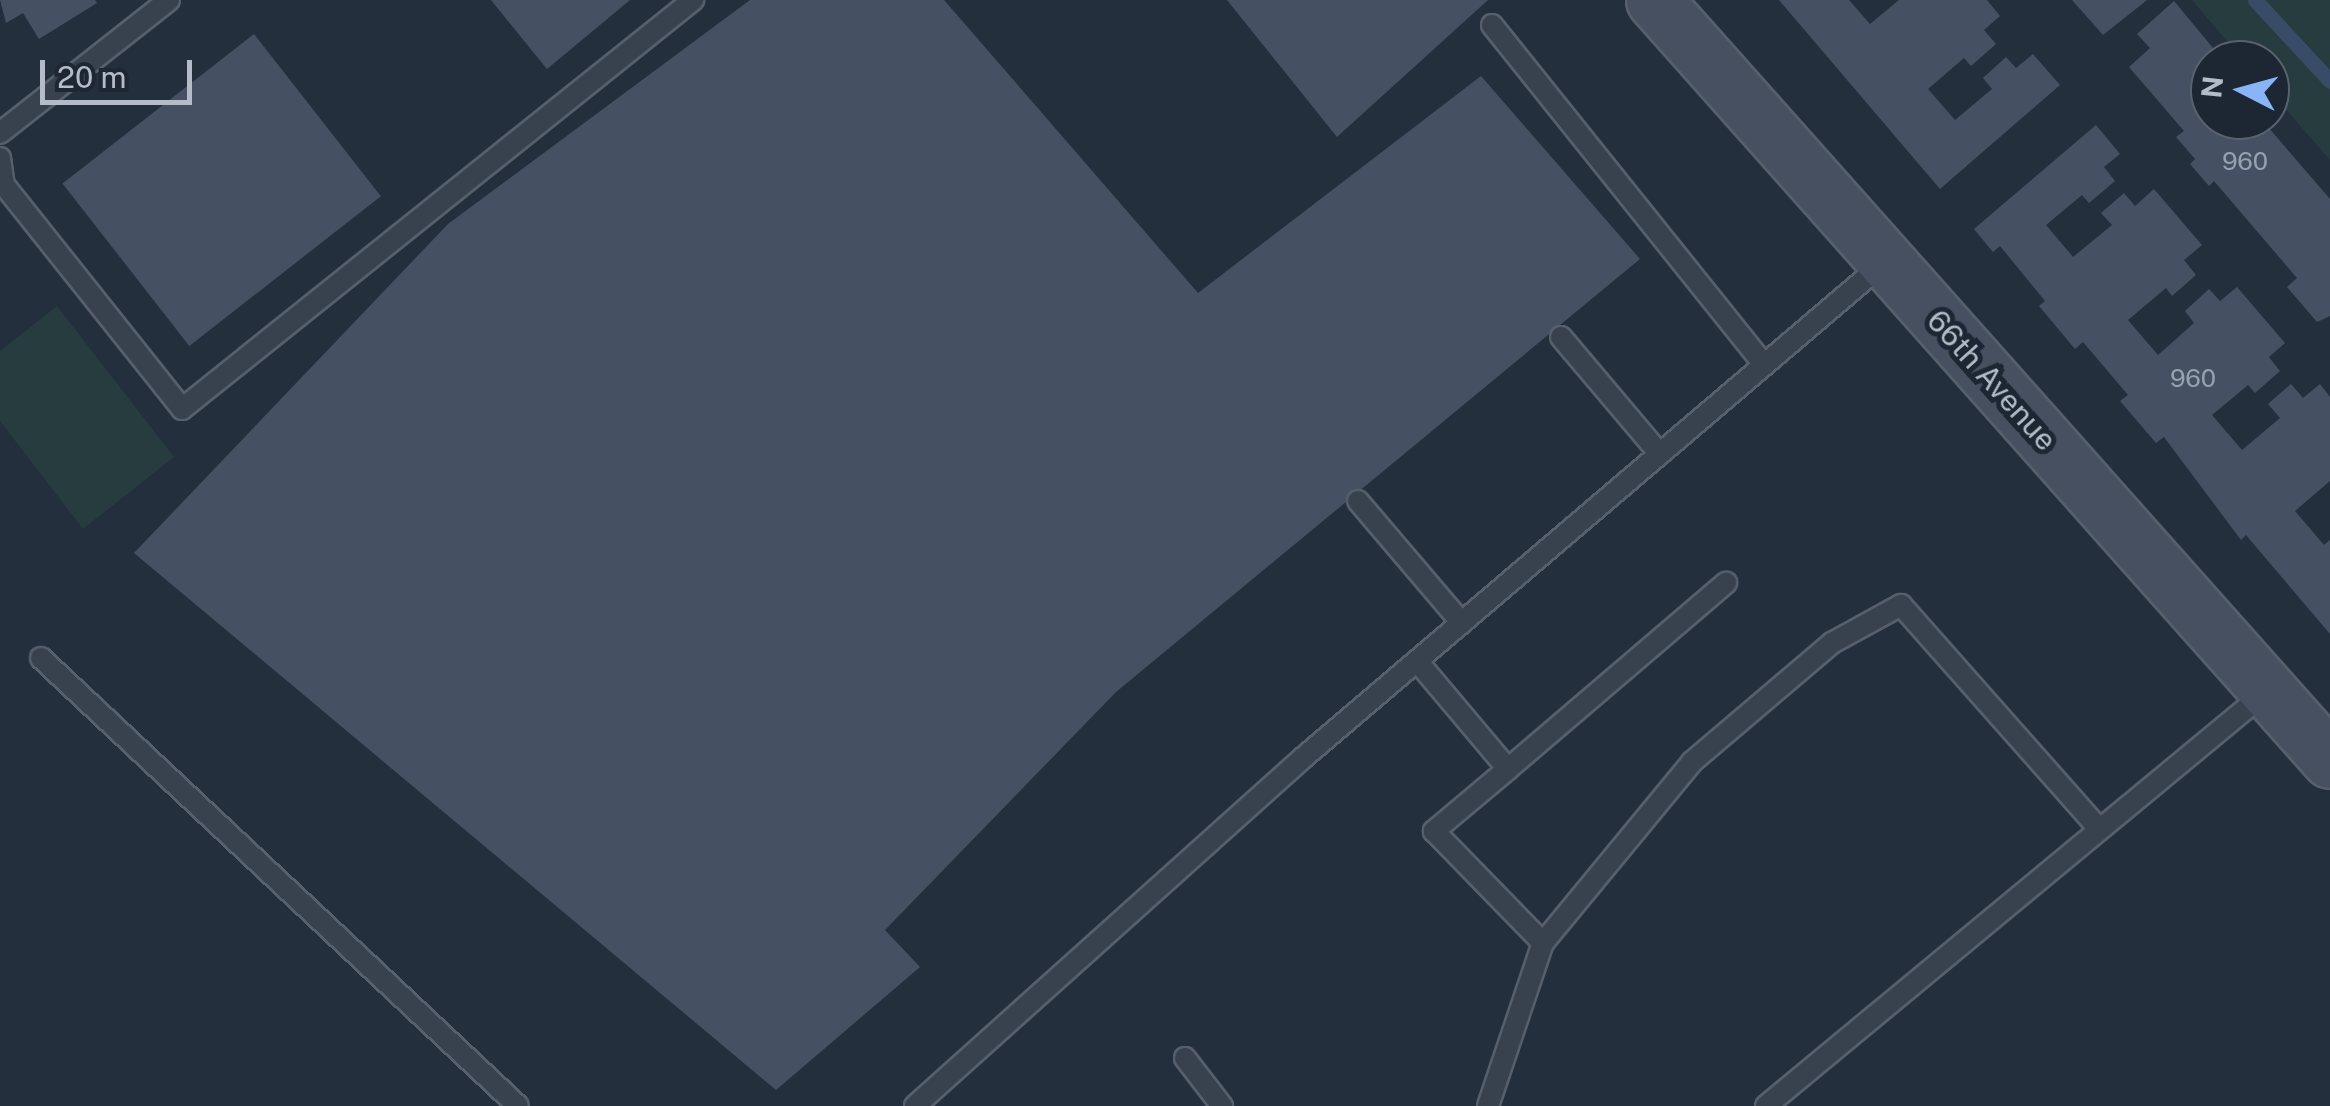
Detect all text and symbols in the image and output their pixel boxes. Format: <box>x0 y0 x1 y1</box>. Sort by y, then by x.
scale bar <box>45 40 198 102</box>
north arrow <box>2190 40 2290 140</box>
text: 20 m <box>57 59 126 95</box>
text: N <box>2194 74 2229 100</box>
house number: 960 <box>2222 146 2268 176</box>
street label: 66th Avenue <box>1920 302 2064 458</box>
house number: 960 <box>2170 363 2216 393</box>

